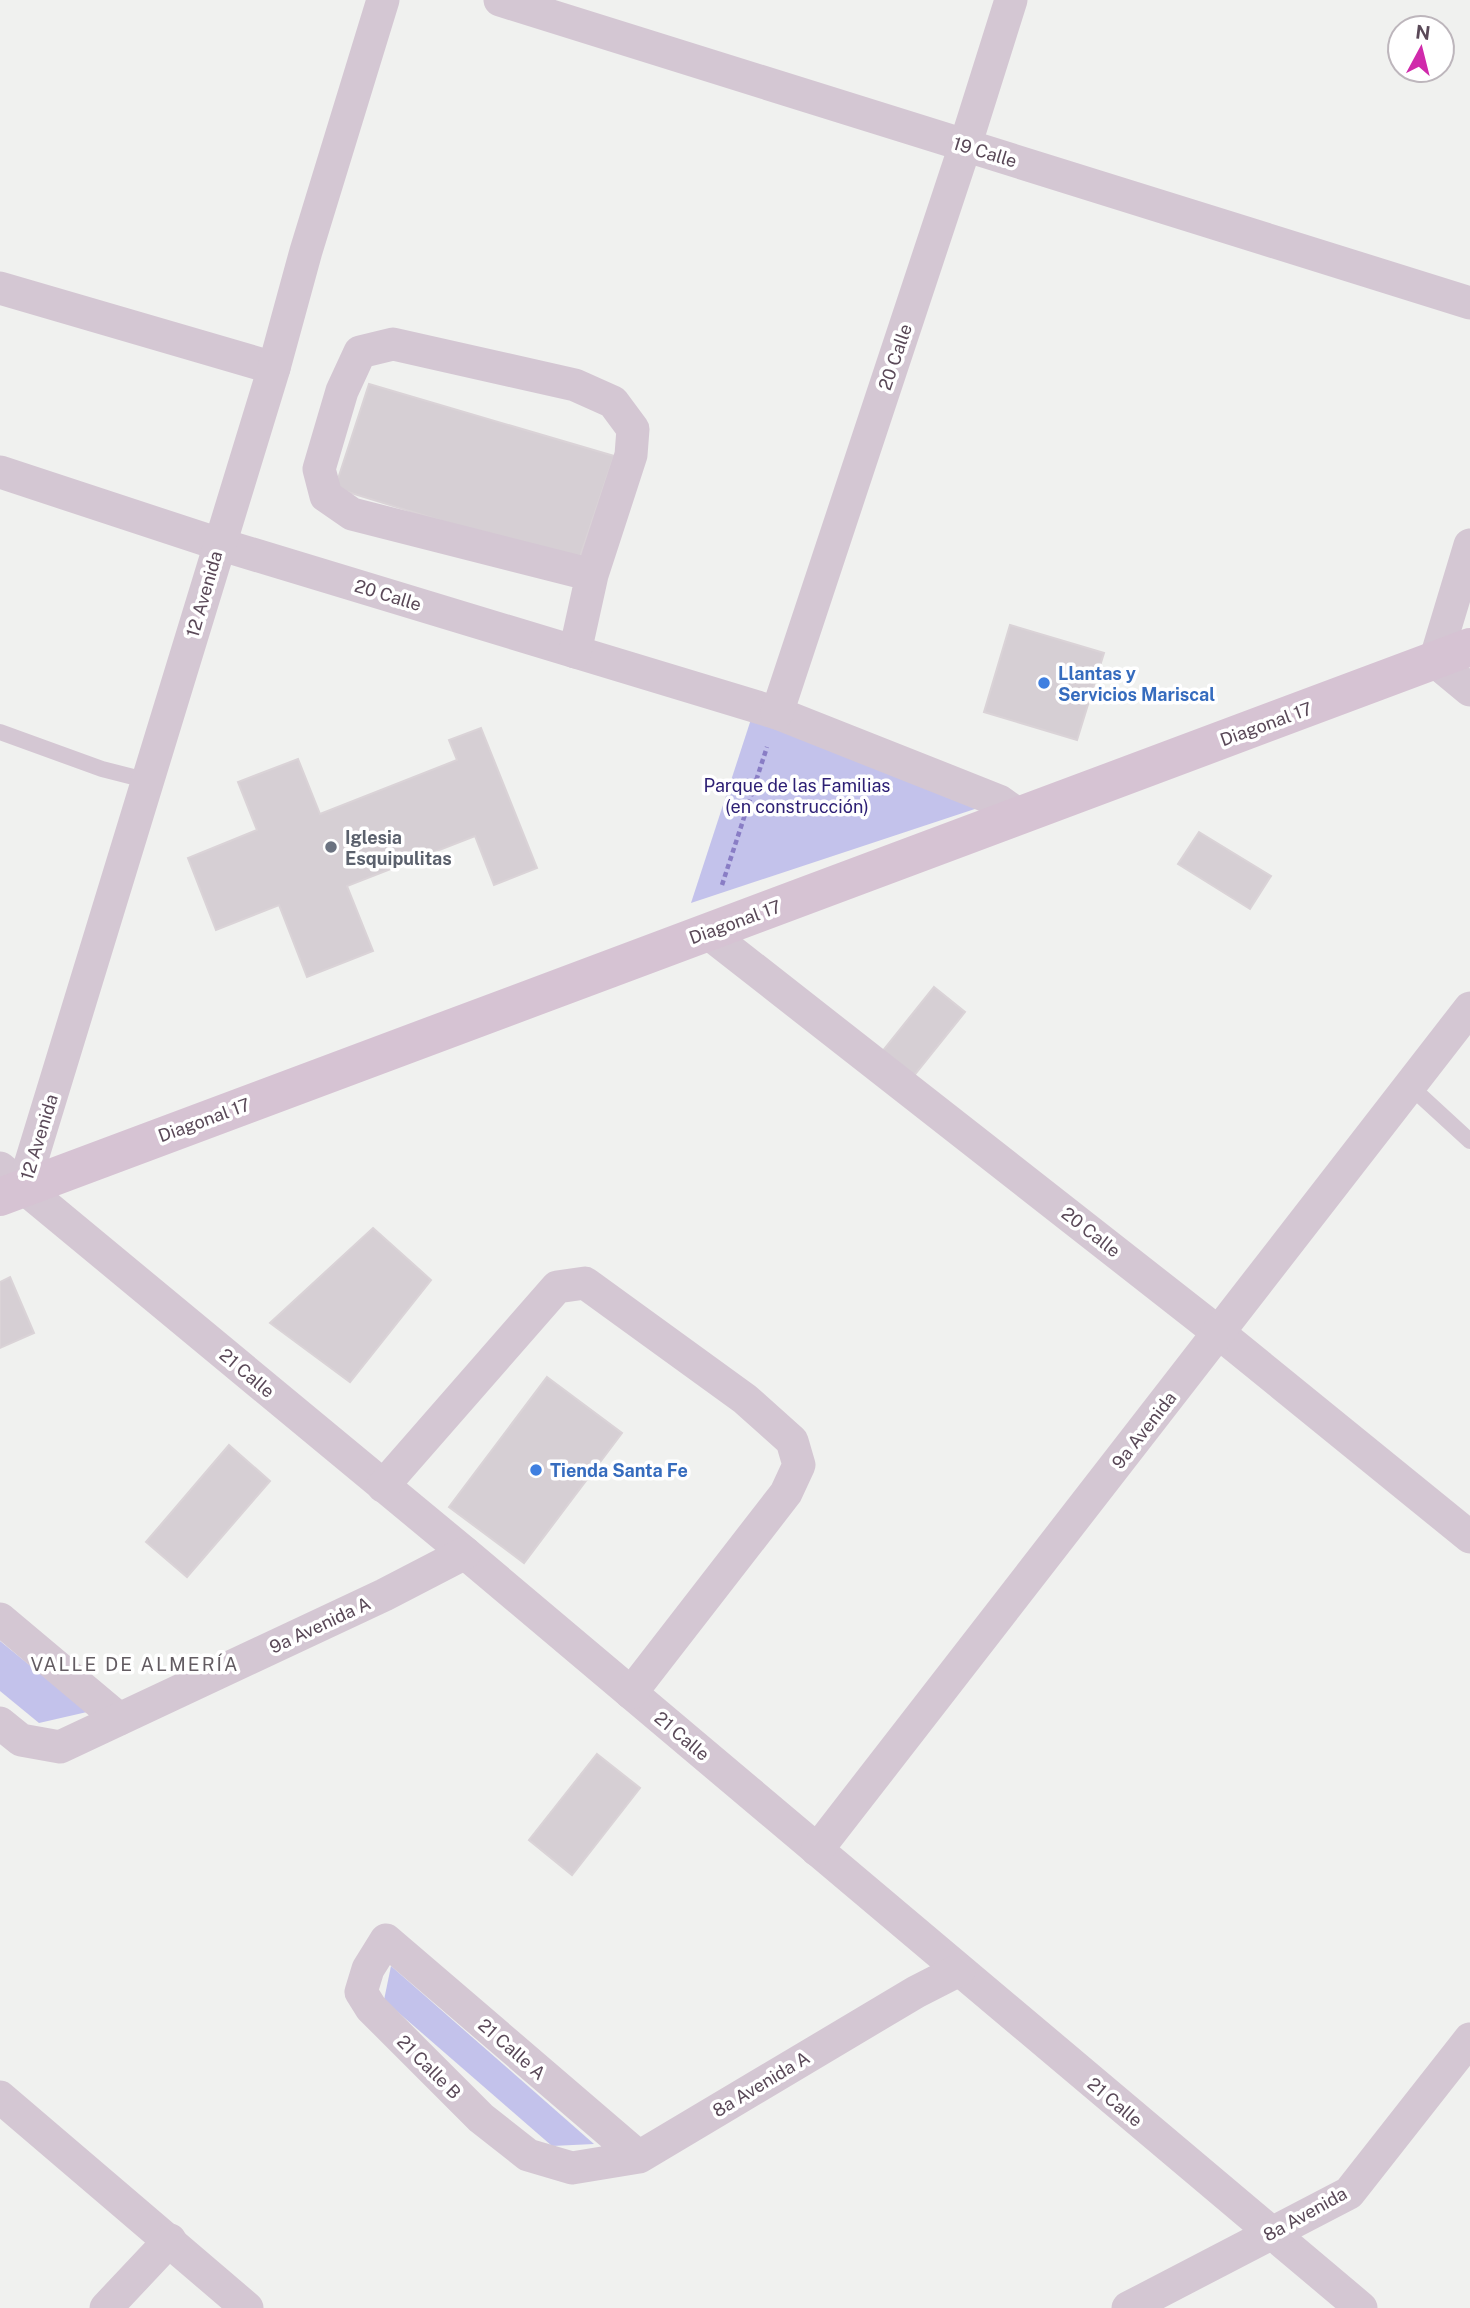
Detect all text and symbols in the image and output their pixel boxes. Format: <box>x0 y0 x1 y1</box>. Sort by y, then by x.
north arrow <box>1386 14 1456 84</box>
text: N <box>1414 20 1432 44</box>
street label: 19 Calle <box>951 132 1019 172</box>
street label: 20 Calle <box>874 321 916 393</box>
street label: 12 Avenida <box>182 548 226 640</box>
street label: 20 Calle <box>352 575 424 615</box>
place label: Llantas y Servicios Mariscal <box>1058 663 1215 705</box>
marker: Llantas y Servicios Mariscal <box>1036 675 1052 691</box>
street label: Diagonal 17 <box>1217 698 1315 750</box>
park label: Parque de las Familias (en construcción) <box>704 775 890 817</box>
place label: Iglesia Esquipulitas <box>345 827 452 869</box>
marker: Iglesia Esquipulitas <box>323 839 339 855</box>
street label: Diagonal 17 <box>686 896 784 948</box>
street label: 12 Avenida <box>16 1091 62 1183</box>
street label: Diagonal 17 <box>155 1094 253 1146</box>
street label: 20 Calle <box>1057 1203 1125 1261</box>
street label: 21 Calle <box>215 1344 279 1402</box>
street label: 9a Avenida <box>1107 1387 1181 1473</box>
place label: Tienda Santa Fe <box>550 1460 688 1481</box>
marker: Tienda Santa Fe <box>528 1462 544 1478</box>
street label: 9a Avenida A <box>266 1592 374 1658</box>
district label: VALLE DE ALMERÍA <box>31 1653 239 1675</box>
street label: 21 Calle <box>650 1707 714 1765</box>
street label: 21 Calle A <box>474 2014 550 2084</box>
street label: 21 Calle B <box>393 2031 465 2103</box>
street label: 8a Avenida A <box>709 2047 814 2121</box>
street label: 21 Calle <box>1083 2073 1147 2131</box>
street label: 8a Avenida <box>1260 2182 1350 2246</box>

